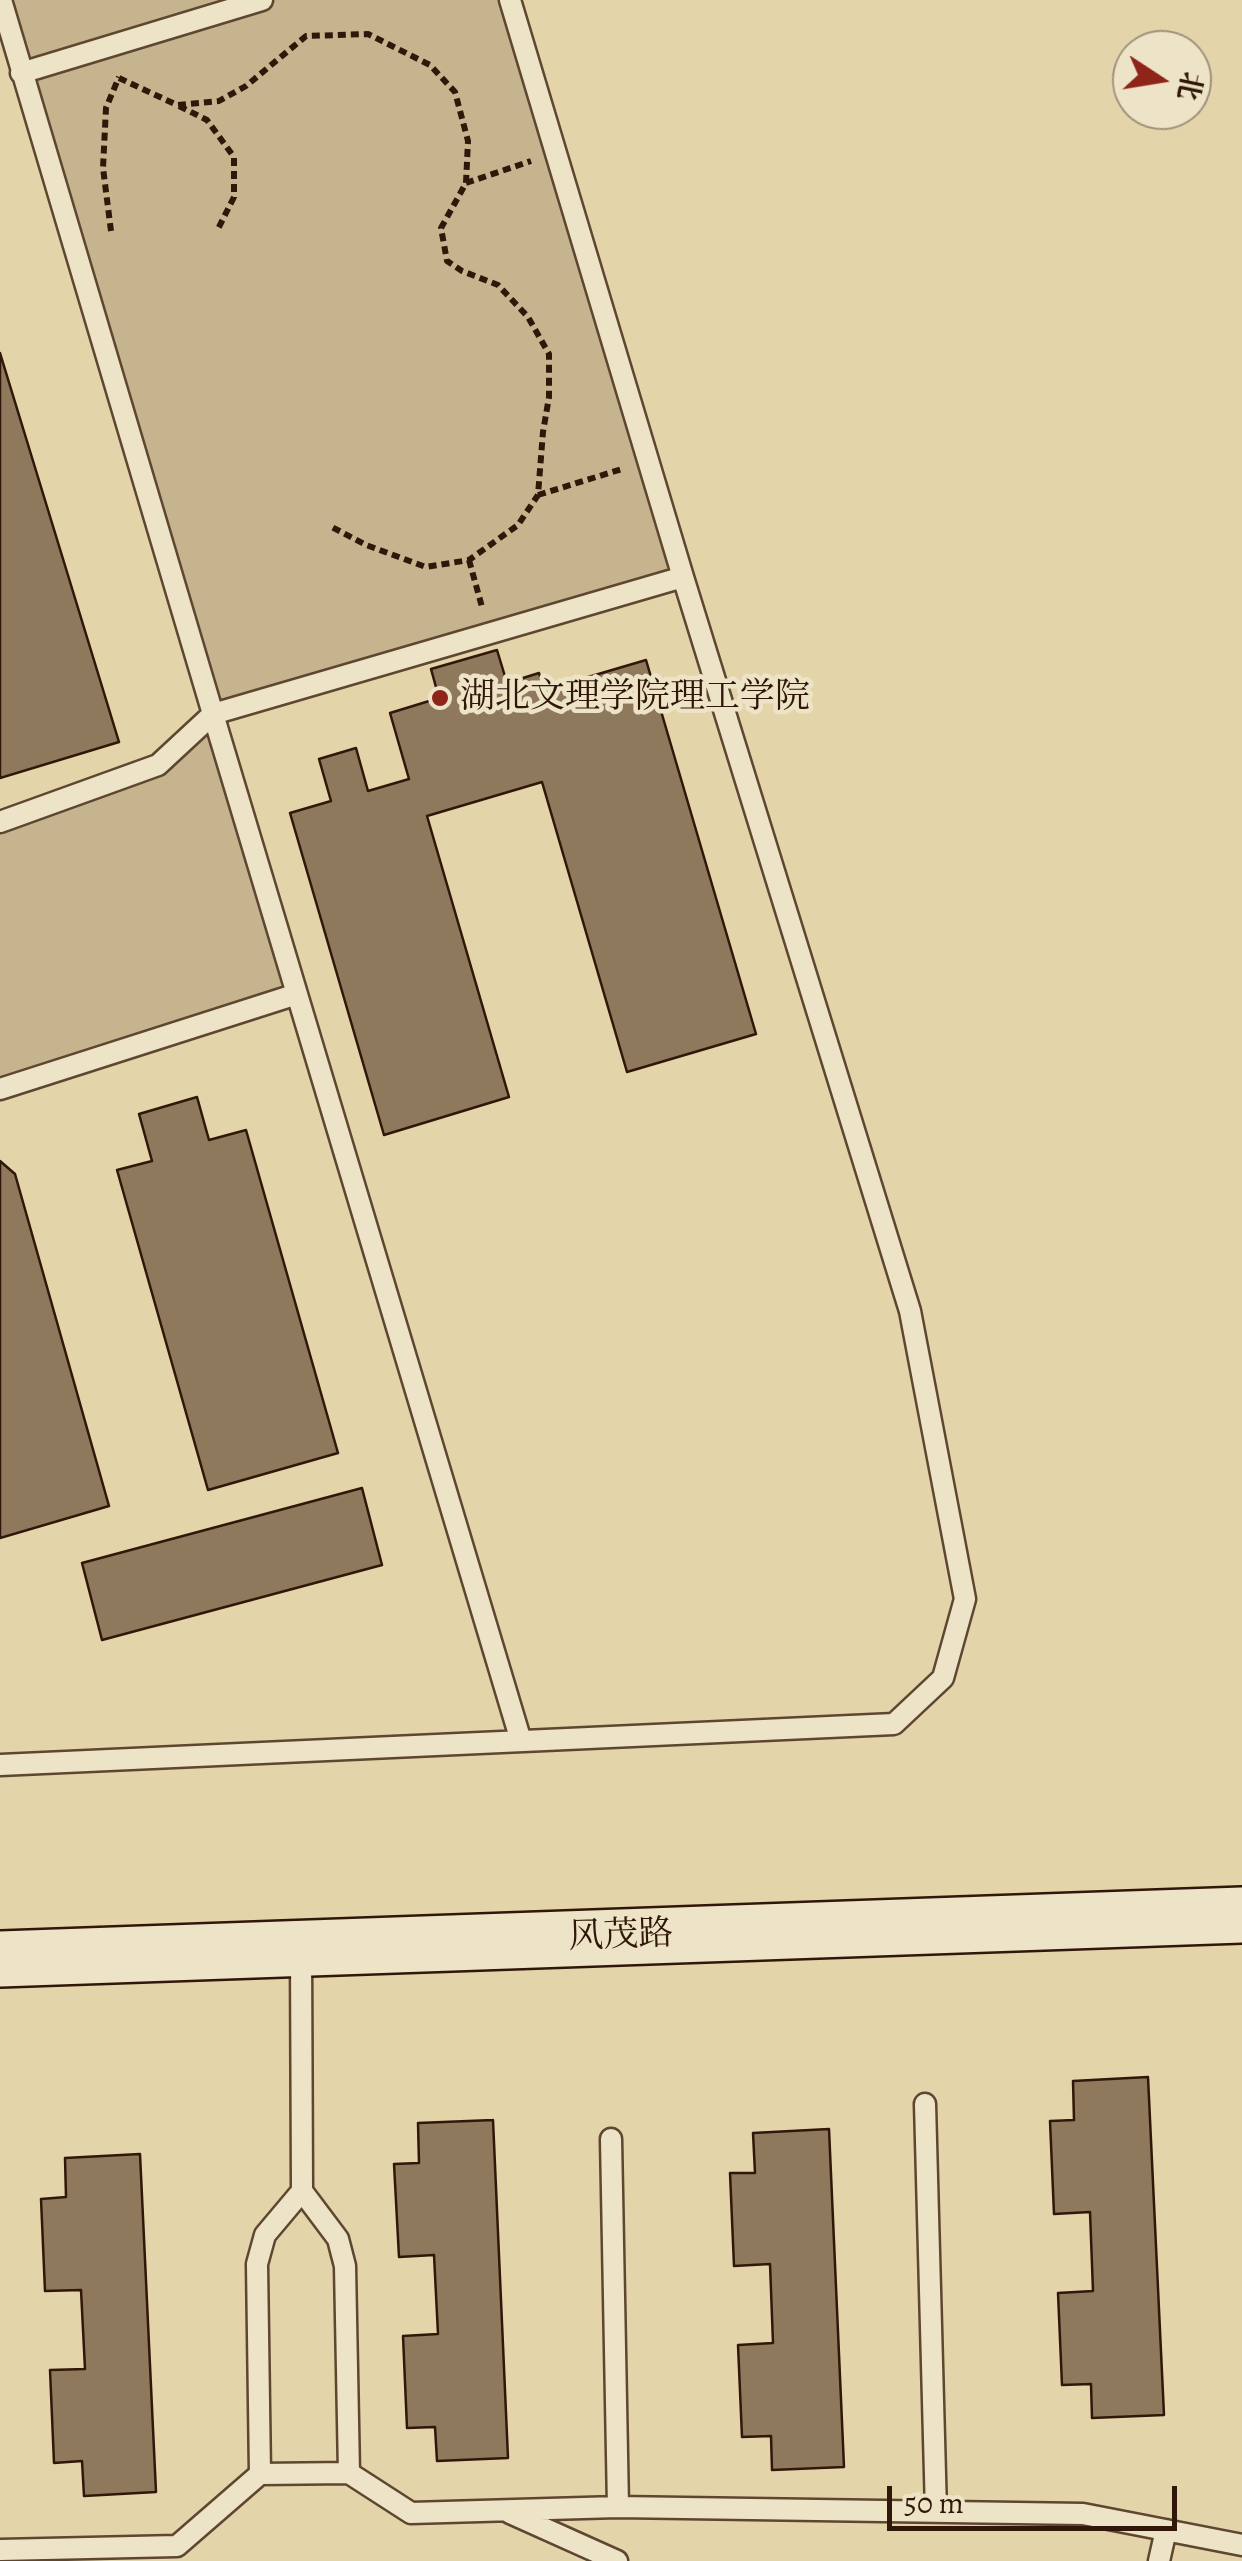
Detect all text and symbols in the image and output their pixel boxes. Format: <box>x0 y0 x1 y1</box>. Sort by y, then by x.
north arrow <box>1112 30 1212 130</box>
text: 北 <box>1168 68 1211 103</box>
place label: 湖北文理学院理工学院 <box>460 677 810 719</box>
marker: 湖北文理学院理工学院 <box>429 687 451 709</box>
street label: 风茂路 <box>568 1914 674 1960</box>
scale bar <box>892 2466 1182 2528</box>
text: 50 m <box>904 2483 964 2523</box>

